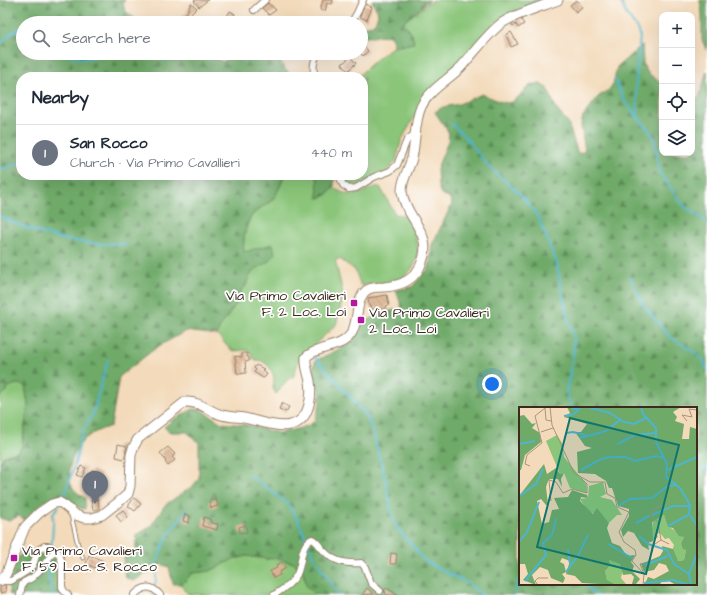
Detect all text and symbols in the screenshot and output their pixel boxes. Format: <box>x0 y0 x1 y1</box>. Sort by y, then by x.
map controls <box>659 12 695 156</box>
button: + <box>659 12 695 48</box>
search box <box>16 16 368 60</box>
icon: search <box>30 27 52 49</box>
text: Search here <box>62 28 151 49</box>
button: − <box>659 48 695 84</box>
button: locate <box>659 84 695 120</box>
text: Nearby <box>32 86 89 110</box>
button: layers <box>659 120 695 156</box>
text: San Rocco <box>70 133 147 154</box>
text: 1 <box>44 144 46 162</box>
text: 440 m <box>311 144 352 162</box>
text: Church · Via Primo Cavallieri <box>70 154 240 172</box>
place label: Via Primo Cavalieri F. 2 Loc. Loi <box>226 286 346 322</box>
marker: Via Primo Cavalieri F. 2 Loc. Loi <box>349 298 359 308</box>
place label: Via Primo Cavalieri 2 Loc. Loi <box>369 303 489 339</box>
marker: Via Primo Cavalieri 2 Loc. Loi <box>356 315 366 325</box>
your location <box>482 374 502 394</box>
inset map <box>519 407 697 585</box>
pin: 1 <box>82 471 108 504</box>
place label: Via Primo Cavalieri F. 59 Loc. S. Rocco <box>22 541 157 577</box>
marker: Via Primo Cavalieri F. 59 Loc. S. Rocco <box>9 553 19 563</box>

